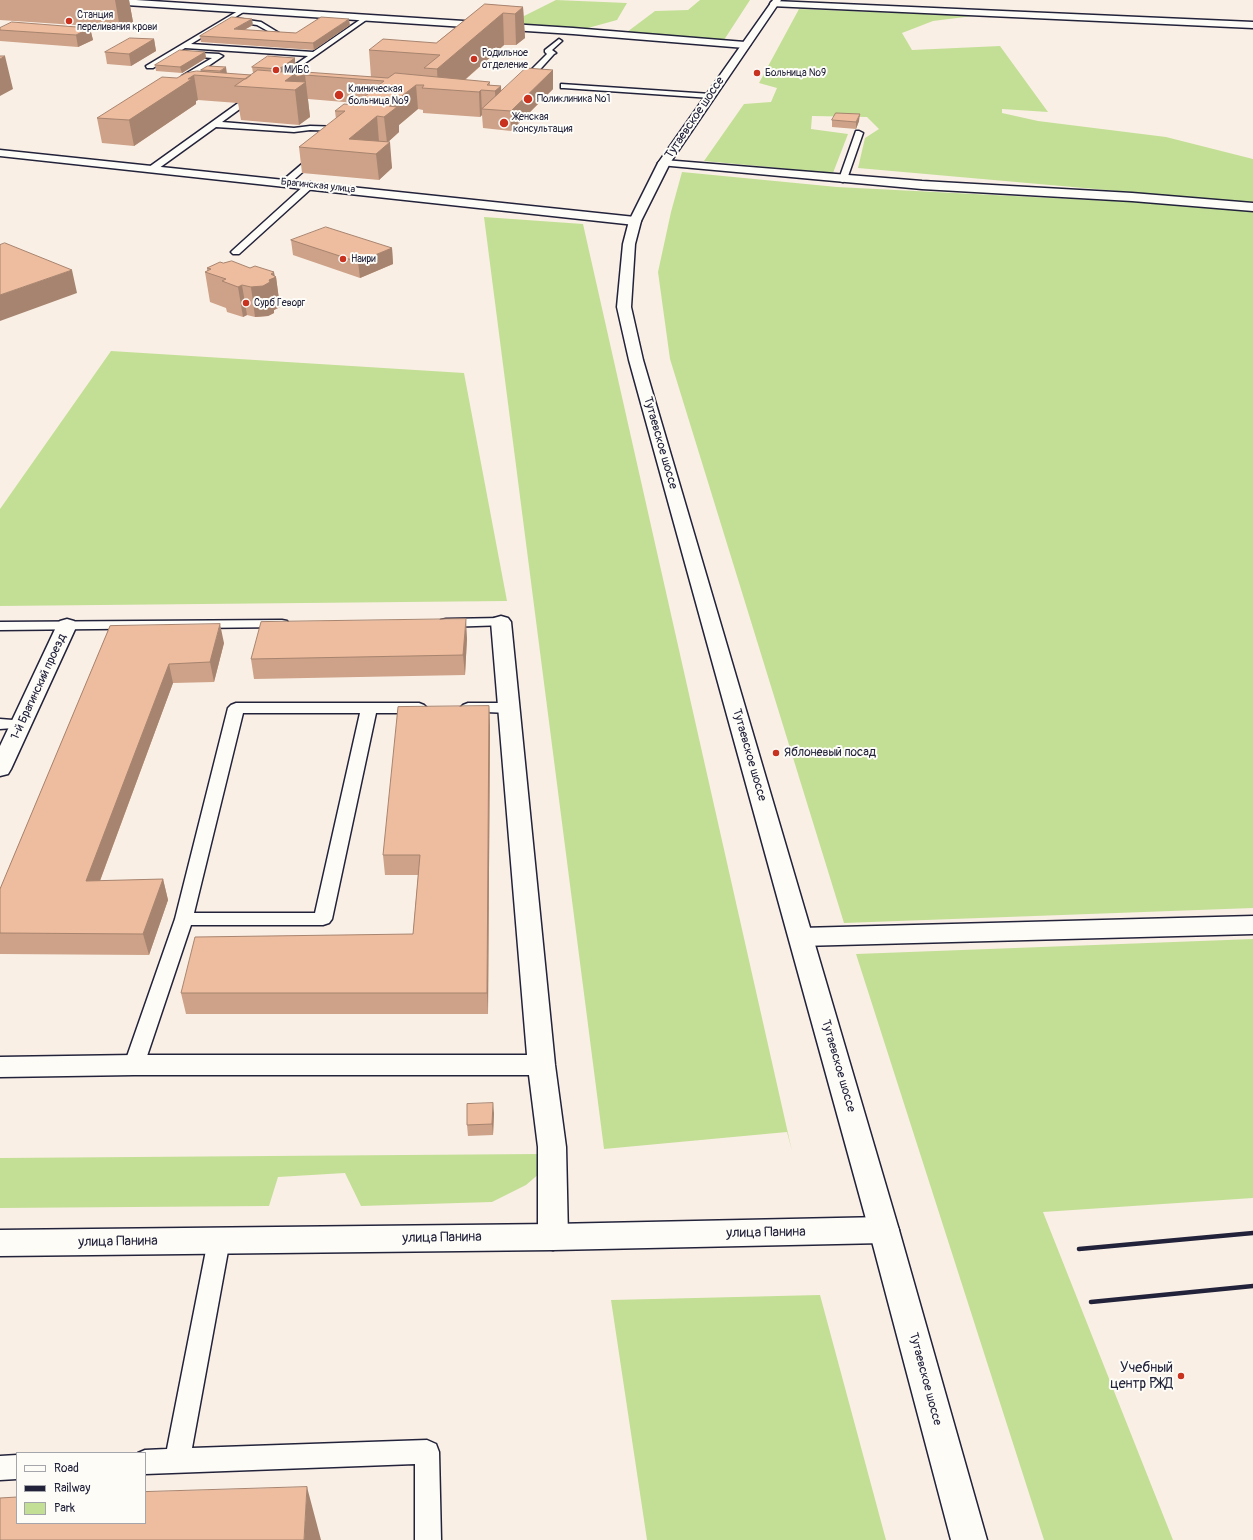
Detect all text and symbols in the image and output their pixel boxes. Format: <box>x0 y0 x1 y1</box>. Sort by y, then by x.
place label: Станция переливания крови <box>77 9 157 32</box>
marker: Станция переливания крови <box>64 16 74 26</box>
place label: Родильное отделение <box>482 47 528 70</box>
marker: Родильное отделение <box>469 54 479 64</box>
place label: МИБС <box>284 64 309 76</box>
marker: МИБС <box>271 65 281 75</box>
place label: Больница №9 <box>765 67 826 79</box>
marker: Больница №9 <box>752 68 762 78</box>
street label: Тутаевское шоссе <box>662 74 728 162</box>
place label: Клиническая больница №9 <box>348 83 409 106</box>
marker: Клиническая больница №9 <box>333 89 345 101</box>
marker: Поликлиника №1 <box>522 93 534 105</box>
place label: Поликлиника №1 <box>537 93 610 105</box>
place label: Женская консультация <box>513 111 573 134</box>
marker: Женская консультация <box>498 117 510 129</box>
street label: Брагинская улица <box>280 176 356 196</box>
place label: Наири <box>351 253 376 265</box>
marker: Наири <box>338 254 348 264</box>
place label: Сурб Геворг <box>254 297 305 309</box>
marker: Сурб Геворг <box>241 298 251 308</box>
street label: Тутаевское шоссе <box>640 395 680 491</box>
street label: 1-й Брагинский проезд <box>8 632 70 742</box>
street label: Тутаевское шоссе <box>729 707 769 803</box>
place label: Яблоневый посад <box>784 746 876 760</box>
marker: Яблоневый посад <box>771 748 781 758</box>
street label: Тутаевское шоссе <box>818 1018 858 1114</box>
street label: улица Панина <box>726 1224 806 1242</box>
street label: улица Панина <box>402 1229 482 1247</box>
street label: улица Панина <box>78 1233 158 1251</box>
street label: Тутаевское шоссе <box>906 1331 944 1427</box>
place label: Учебный центр РЖД <box>1110 1360 1173 1392</box>
marker: Учебный центр РЖД <box>1176 1371 1186 1381</box>
legend <box>16 1452 146 1524</box>
text: Road <box>54 1461 79 1476</box>
text: Railway <box>54 1481 90 1496</box>
text: Park <box>54 1501 75 1516</box>

